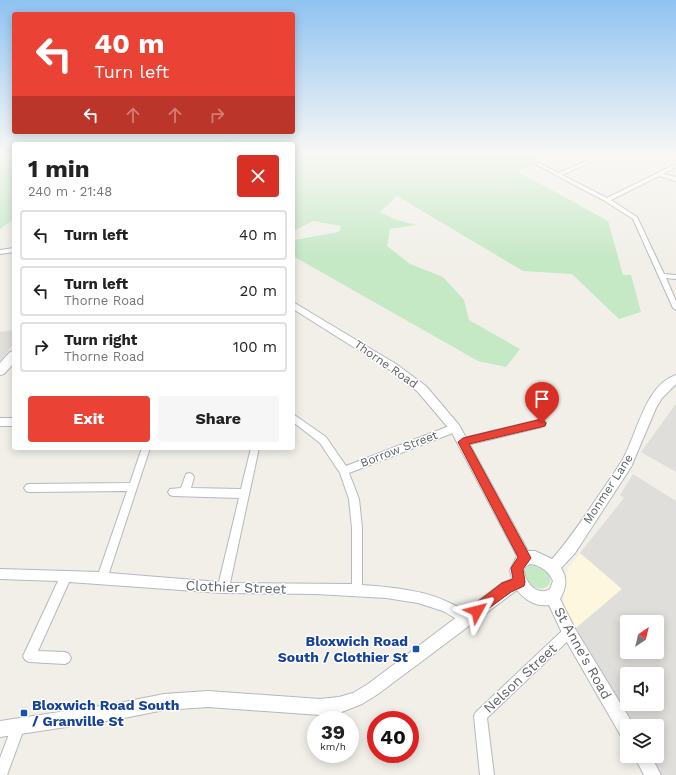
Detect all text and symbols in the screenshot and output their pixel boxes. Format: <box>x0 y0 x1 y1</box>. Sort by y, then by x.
text: 40 m <box>94 27 164 60</box>
icon: left <box>28 28 80 80</box>
text: Turn left <box>94 61 169 82</box>
icon: left <box>80 104 102 126</box>
icon: ahead <box>122 104 144 126</box>
icon: ahead <box>164 104 186 126</box>
icon: right <box>206 104 228 126</box>
text: 1 min <box>28 155 90 183</box>
button: close <box>237 155 279 197</box>
text: 240 m · 21:48 <box>28 184 112 199</box>
icon: left <box>30 224 52 246</box>
text: Turn left <box>64 226 128 244</box>
text: 40 m <box>239 226 277 244</box>
text: Turn left <box>64 275 128 293</box>
icon: left <box>30 280 52 302</box>
text: 20 m <box>240 282 277 300</box>
text: Thorne Road <box>64 293 144 308</box>
text: Turn right <box>64 331 137 349</box>
icon: right <box>30 336 52 358</box>
street label: Thorne Road <box>352 337 420 391</box>
text: 100 m <box>233 338 277 356</box>
text: Thorne Road <box>64 349 144 364</box>
pin <box>525 382 559 423</box>
icon: arrive <box>531 388 553 410</box>
button: Exit <box>28 396 150 442</box>
button: Share <box>158 396 279 442</box>
street label: Borrow Street <box>358 428 440 470</box>
street label: Monmer Lane <box>580 452 636 526</box>
street label: Clothier Street <box>185 577 287 597</box>
position arrow <box>456 590 498 632</box>
street label: St Anne's Road <box>551 604 615 702</box>
north arrow <box>620 615 664 659</box>
map controls <box>620 615 664 763</box>
place label: Bloxwich Road South / Clothier St <box>278 633 408 665</box>
street label: Nelson Street <box>480 640 560 716</box>
marker: Bloxwich Road South / Clothier St <box>411 644 421 654</box>
button: sound <box>620 667 664 711</box>
place label: Bloxwich Road South / Granville St <box>32 697 179 729</box>
marker: Bloxwich Road South / Granville St <box>19 708 29 718</box>
speed limit sign: 40 <box>367 711 419 763</box>
button: layers <box>620 719 664 763</box>
text: 39 <box>321 720 345 744</box>
text: km/h <box>320 741 346 752</box>

